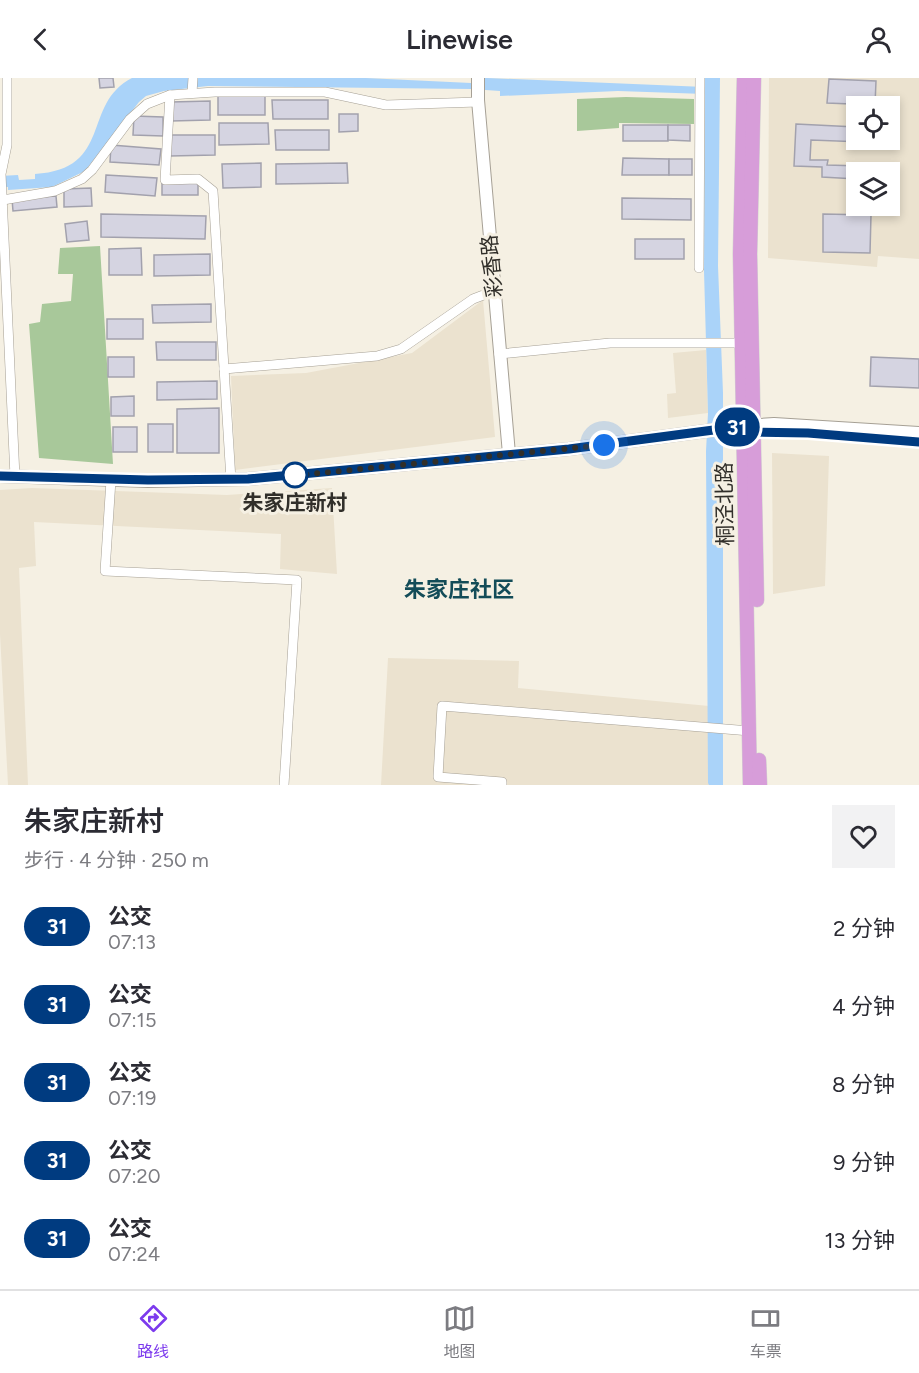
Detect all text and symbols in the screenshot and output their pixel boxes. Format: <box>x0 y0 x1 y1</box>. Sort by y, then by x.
icon: back <box>24 23 57 56</box>
text: Linewise <box>406 23 513 56</box>
icon: person <box>862 23 895 56</box>
map controls <box>846 96 900 216</box>
button: locate <box>846 96 900 150</box>
button: layers <box>846 162 900 216</box>
street label: 彩香路 <box>476 234 507 299</box>
line badge: 31 <box>710 408 764 446</box>
text: 31 <box>727 415 747 440</box>
your location <box>589 430 619 460</box>
marker: 朱家庄新村 <box>282 462 308 488</box>
street label: 桐泾北路 <box>711 462 738 546</box>
place label: 朱家庄新村 <box>243 490 348 515</box>
district label: 朱家庄社区 <box>404 576 514 603</box>
text: 朱家庄新村 <box>24 804 164 838</box>
button: heart <box>832 805 895 868</box>
text: 步行 · 4 分钟 · 250 m <box>24 848 209 872</box>
text: 公交 <box>108 903 152 930</box>
text: 31 <box>47 914 67 939</box>
text: 2 分钟 <box>833 915 895 942</box>
text: 07:13 <box>108 930 156 954</box>
text: 公交 <box>108 981 152 1008</box>
text: 31 <box>47 992 67 1017</box>
text: 4 分钟 <box>832 993 895 1020</box>
text: 07:15 <box>108 1008 156 1032</box>
text: 公交 <box>108 1059 152 1086</box>
text: 31 <box>47 1070 67 1095</box>
text: 8 分钟 <box>832 1071 895 1098</box>
text: 07:19 <box>108 1086 156 1110</box>
text: 公交 <box>108 1137 152 1164</box>
text: 31 <box>47 1148 67 1173</box>
text: 9 分钟 <box>833 1149 895 1176</box>
text: 07:20 <box>108 1164 161 1188</box>
text: 公交 <box>108 1215 152 1242</box>
text: 31 <box>47 1226 67 1251</box>
text: 13 分钟 <box>825 1227 895 1254</box>
text: 07:24 <box>108 1242 160 1266</box>
tab: 路线 <box>137 1302 170 1362</box>
tab: 地图 <box>443 1302 476 1362</box>
tab: 车票 <box>749 1302 782 1362</box>

